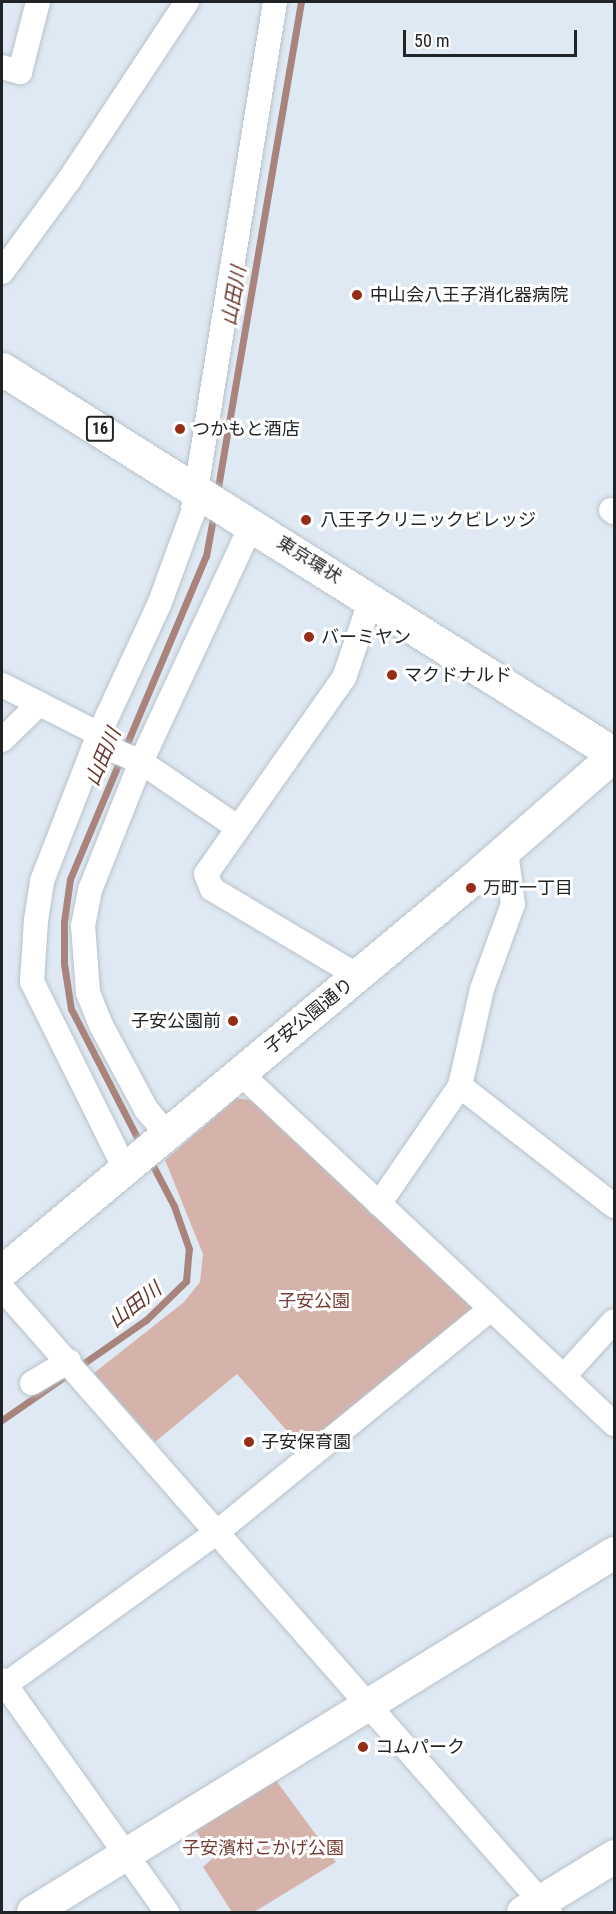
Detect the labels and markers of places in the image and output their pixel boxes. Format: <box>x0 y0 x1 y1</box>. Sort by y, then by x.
place label: 中山会八王子消化器病院 <box>370 284 568 306</box>
marker: 中山会八王子消化器病院 <box>348 286 366 304</box>
place label: つかもと酒店 <box>192 418 300 440</box>
marker: つかもと酒店 <box>173 422 187 436</box>
place label: 八王子クリニックビレッジ <box>320 509 536 531</box>
marker: 八王子クリニックビレッジ <box>297 511 315 529</box>
place label: バーミヤン <box>321 626 411 648</box>
marker: バーミヤン <box>302 630 316 644</box>
place label: マクドナルド <box>404 664 512 686</box>
marker: マクドナルド <box>385 668 399 682</box>
place label: 万町一丁目 <box>483 877 573 899</box>
marker: 万町一丁目 <box>464 881 478 895</box>
place label: 子安公園前 <box>131 1010 221 1032</box>
marker: 子安公園前 <box>226 1014 240 1028</box>
place label: 子安保育園 <box>261 1431 351 1453</box>
marker: 子安保育園 <box>242 1435 256 1449</box>
place label: コムパーク <box>375 1736 465 1758</box>
marker: コムパーク <box>356 1740 370 1754</box>

